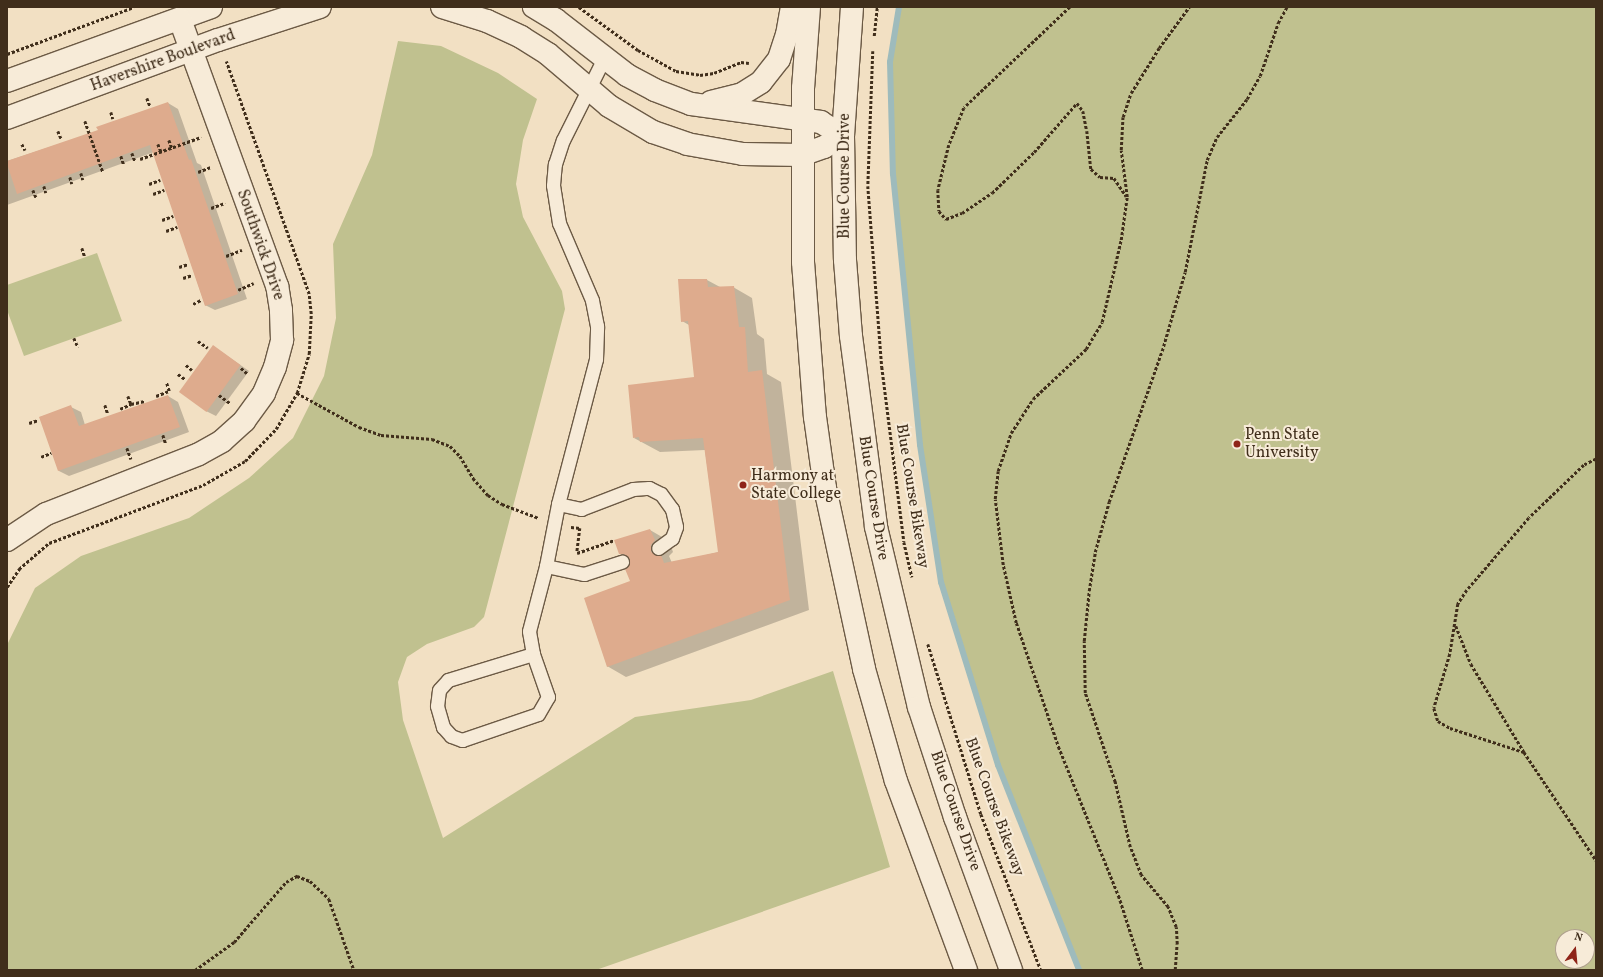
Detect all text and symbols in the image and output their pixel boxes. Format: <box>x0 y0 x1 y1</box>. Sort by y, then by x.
street label: Havershire Boulevard <box>88 26 238 96</box>
street label: Blue Course Drive <box>835 113 855 239</box>
street label: Southwick Drive <box>232 187 288 303</box>
street label: Blue Course Bikeway <box>891 422 933 570</box>
place label: Penn State University <box>1245 425 1319 463</box>
street label: Blue Course Drive <box>854 434 892 562</box>
marker: Penn State University <box>1232 439 1242 449</box>
place label: Harmony at State College <box>751 466 841 504</box>
marker: Harmony at State College <box>738 480 748 490</box>
street label: Blue Course Bikeway <box>960 735 1028 879</box>
street label: Blue Course Drive <box>925 748 985 874</box>
north arrow <box>1555 929 1595 969</box>
text: N <box>1572 930 1584 946</box>

